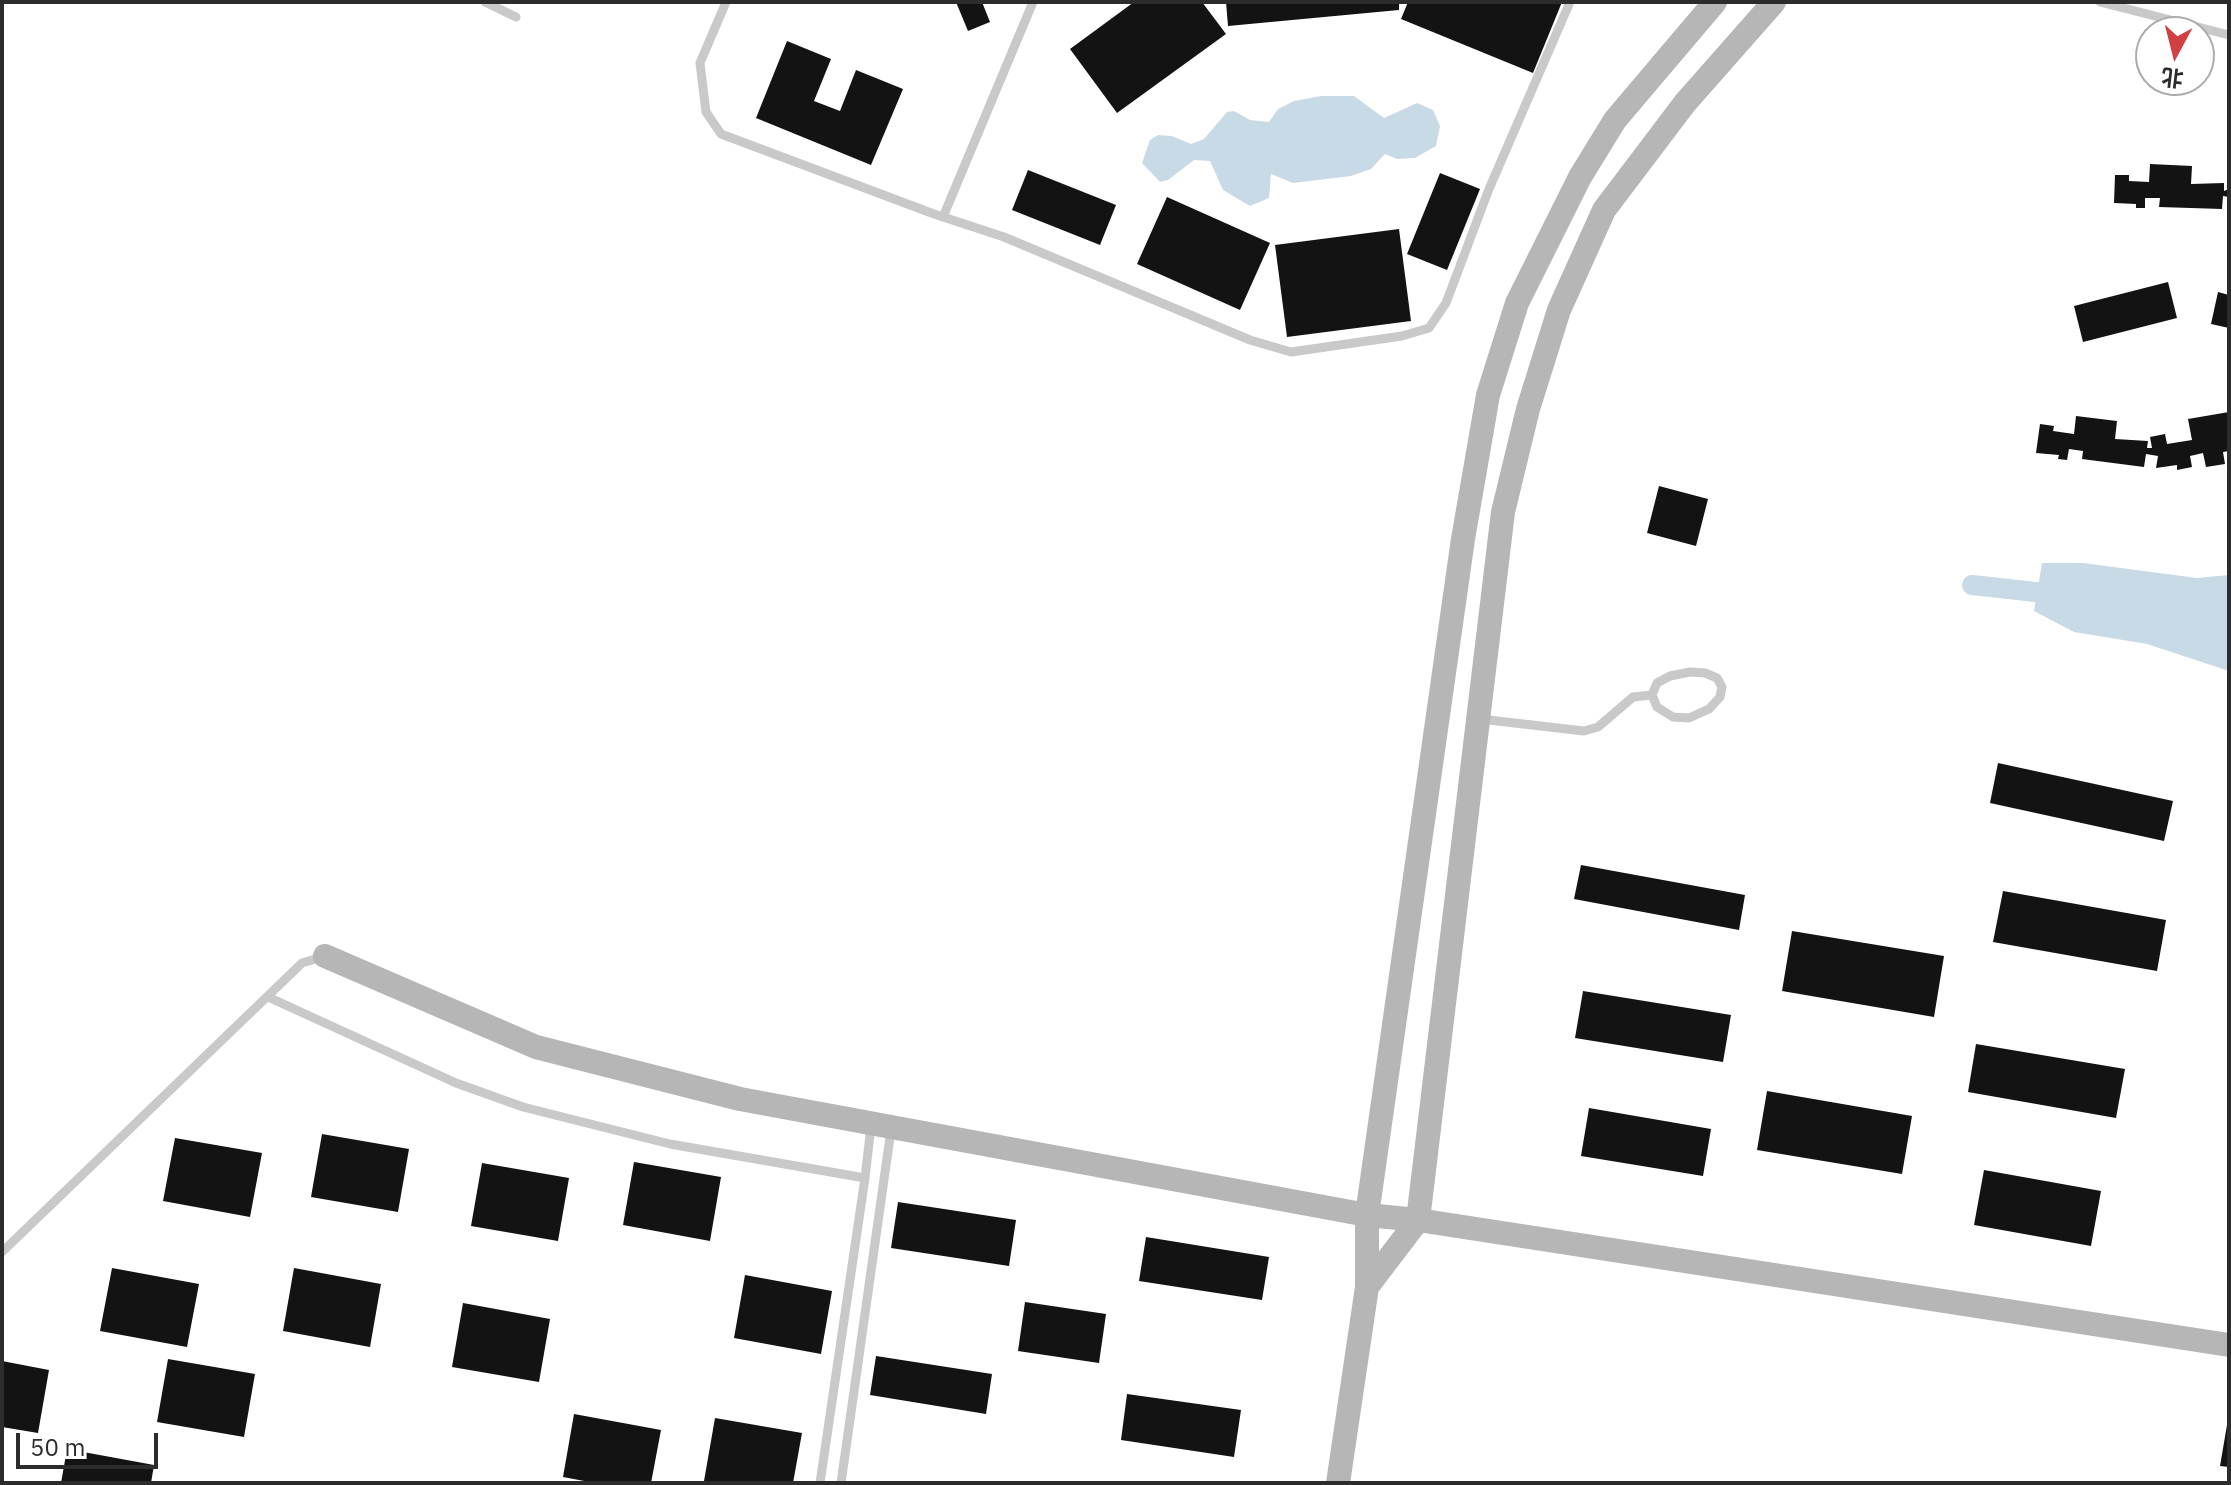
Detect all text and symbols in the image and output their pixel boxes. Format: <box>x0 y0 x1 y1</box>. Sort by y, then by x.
north arrow <box>2135 16 2215 96</box>
text: 北 <box>2160 63 2185 94</box>
scale bar <box>20 1417 162 1467</box>
text: 50 m <box>30 1431 85 1463</box>

